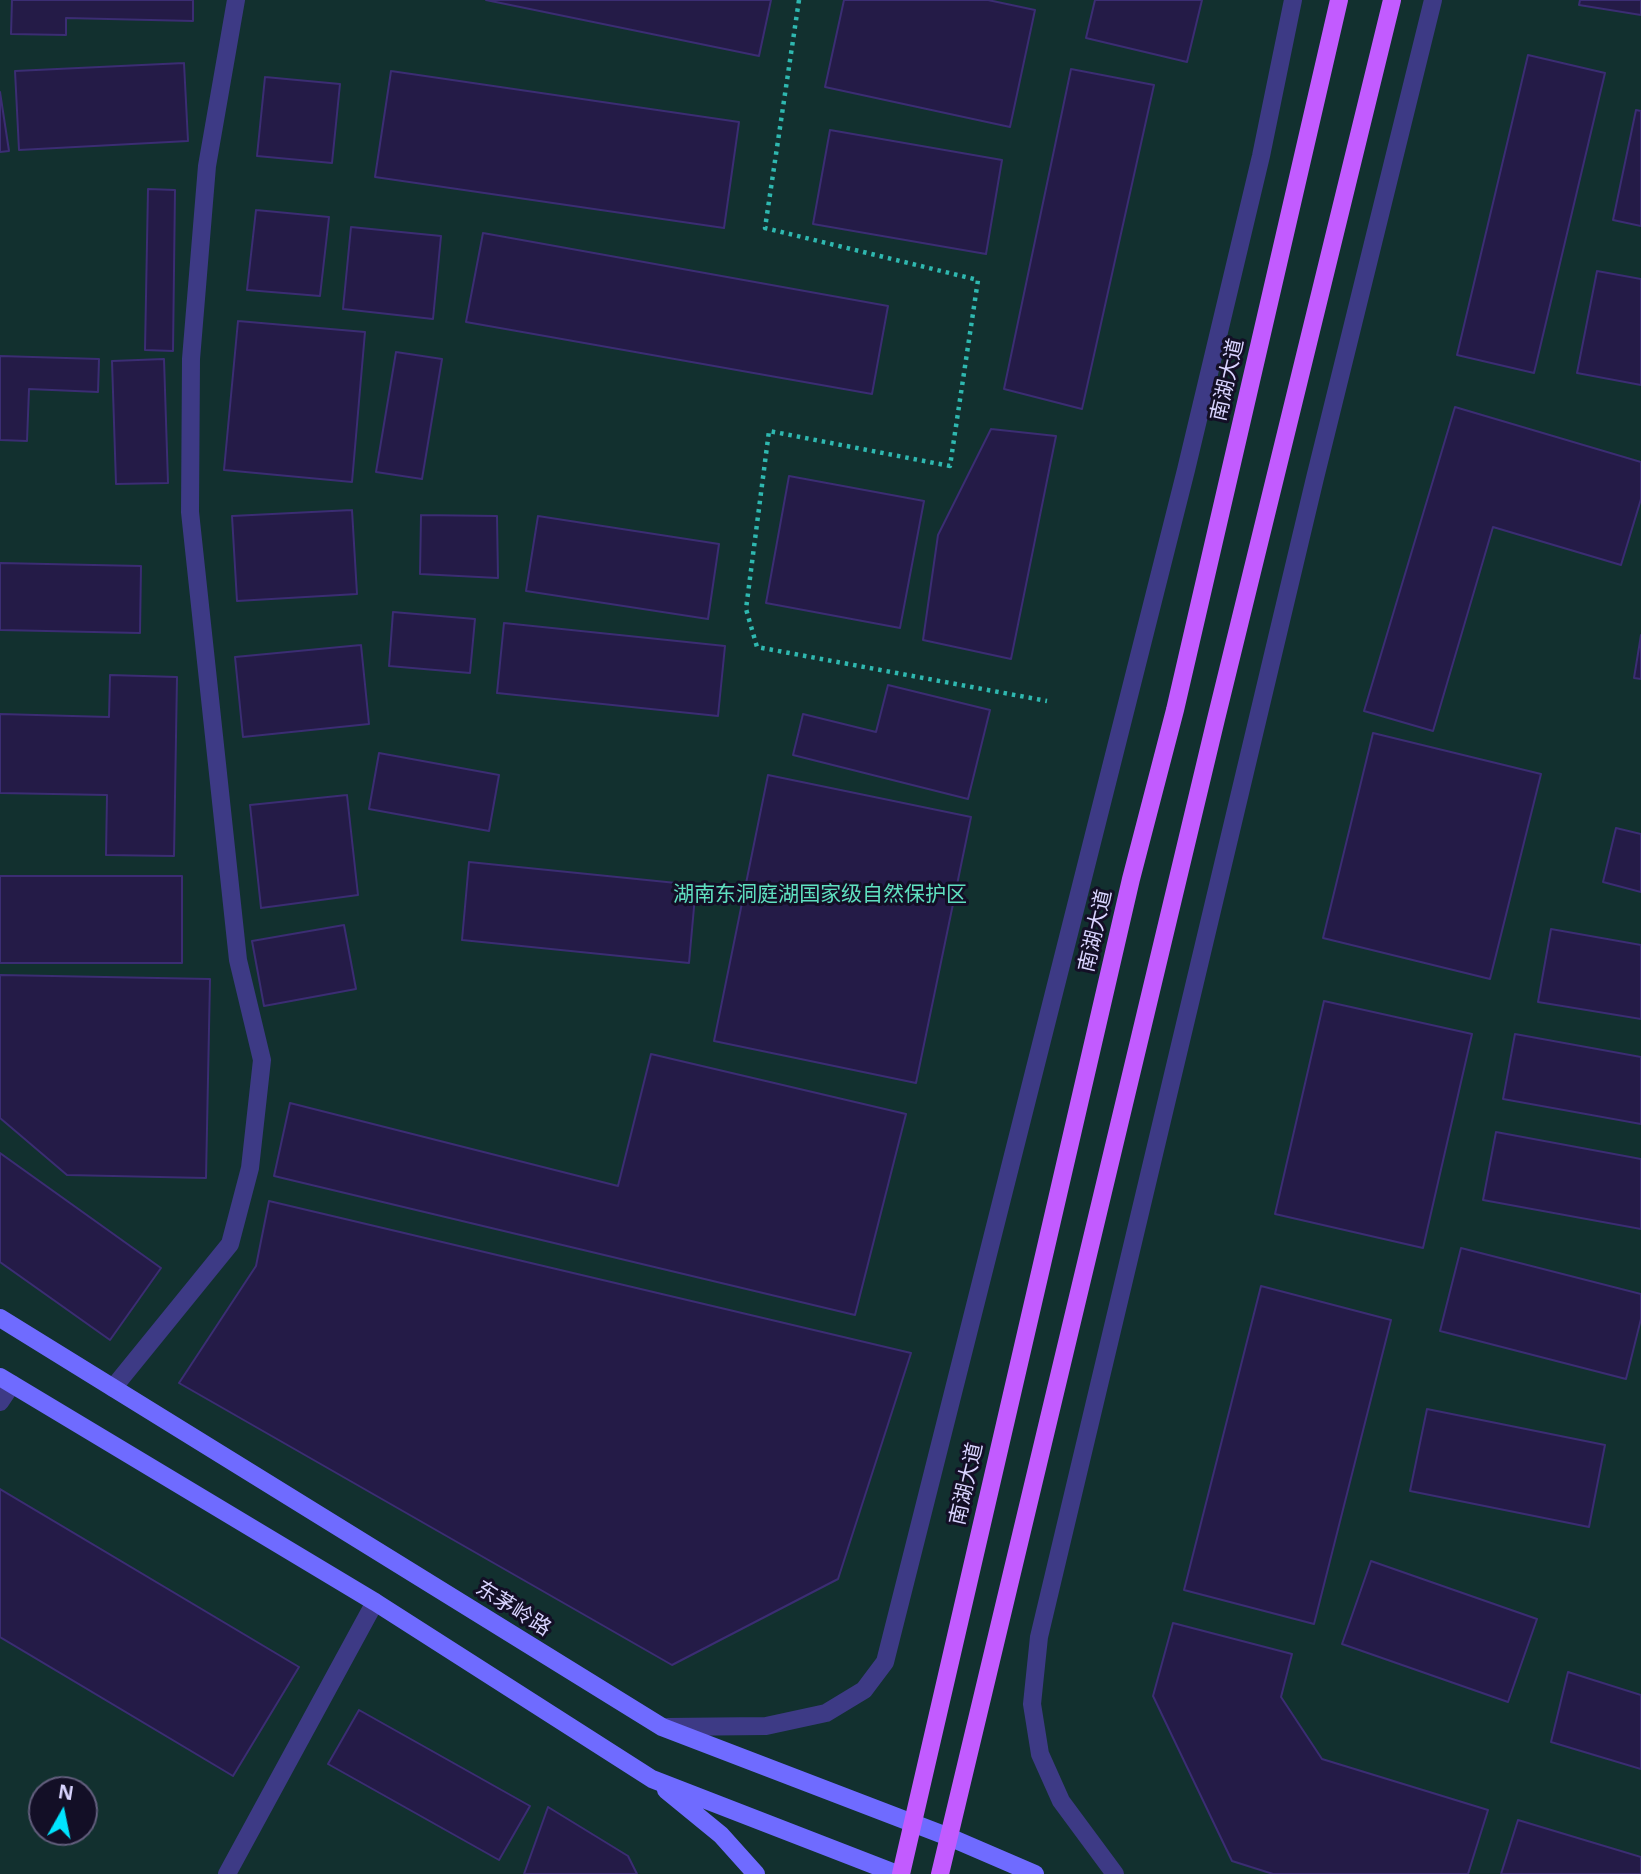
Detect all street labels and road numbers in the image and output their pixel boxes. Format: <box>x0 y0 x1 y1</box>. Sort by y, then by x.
street label: 南湖大道 <box>1206 336 1250 424</box>
street label: 南湖大道 <box>1074 887 1118 975</box>
street label: 南湖大道 <box>945 1440 989 1528</box>
street label: 东茅岭路 <box>471 1576 555 1642</box>

